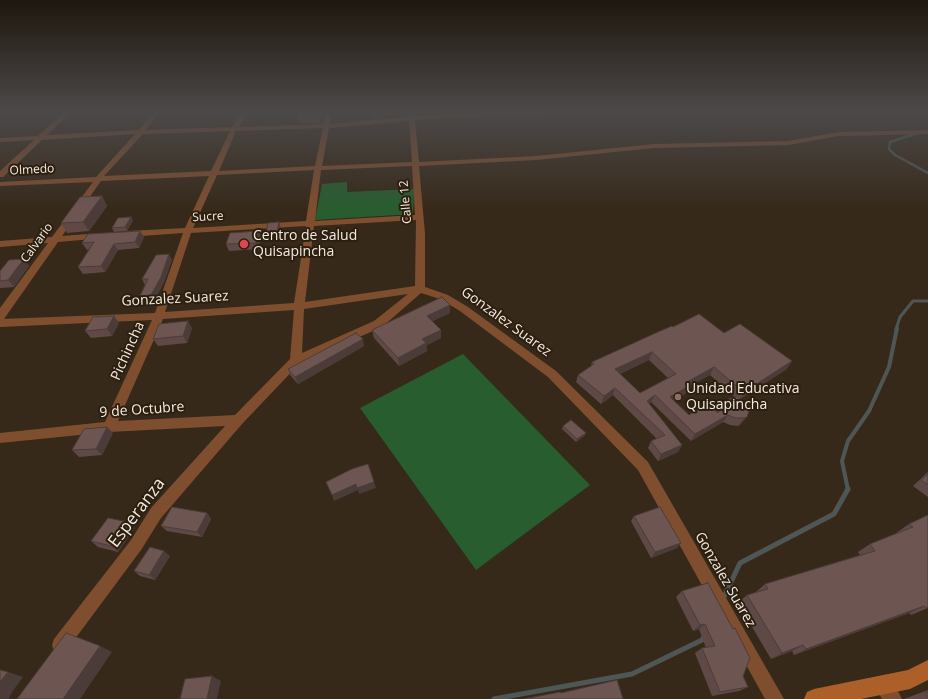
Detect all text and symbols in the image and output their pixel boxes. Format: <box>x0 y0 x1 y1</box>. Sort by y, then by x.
street label: Olmedo <box>9 162 55 178</box>
street label: Calle 12 <box>397 180 415 224</box>
street label: Sucre <box>192 209 224 225</box>
street label: Calvario <box>18 221 56 265</box>
place label: Centro de Salud Quisapincha <box>253 228 357 260</box>
marker: Centro de Salud Quisapincha <box>238 238 250 250</box>
street label: Gonzalez Suarez <box>458 284 554 360</box>
street label: Gonzalez Suarez <box>121 288 229 310</box>
street label: Pichincha <box>108 319 148 383</box>
place label: Unidad Educativa Quisapincha <box>686 381 800 414</box>
marker: Unidad Educativa Quisapincha <box>673 392 683 402</box>
street label: 9 de Octubre <box>99 399 185 421</box>
street label: Esperanza <box>104 474 170 552</box>
street label: Gonzalez Suarez <box>691 529 759 631</box>

